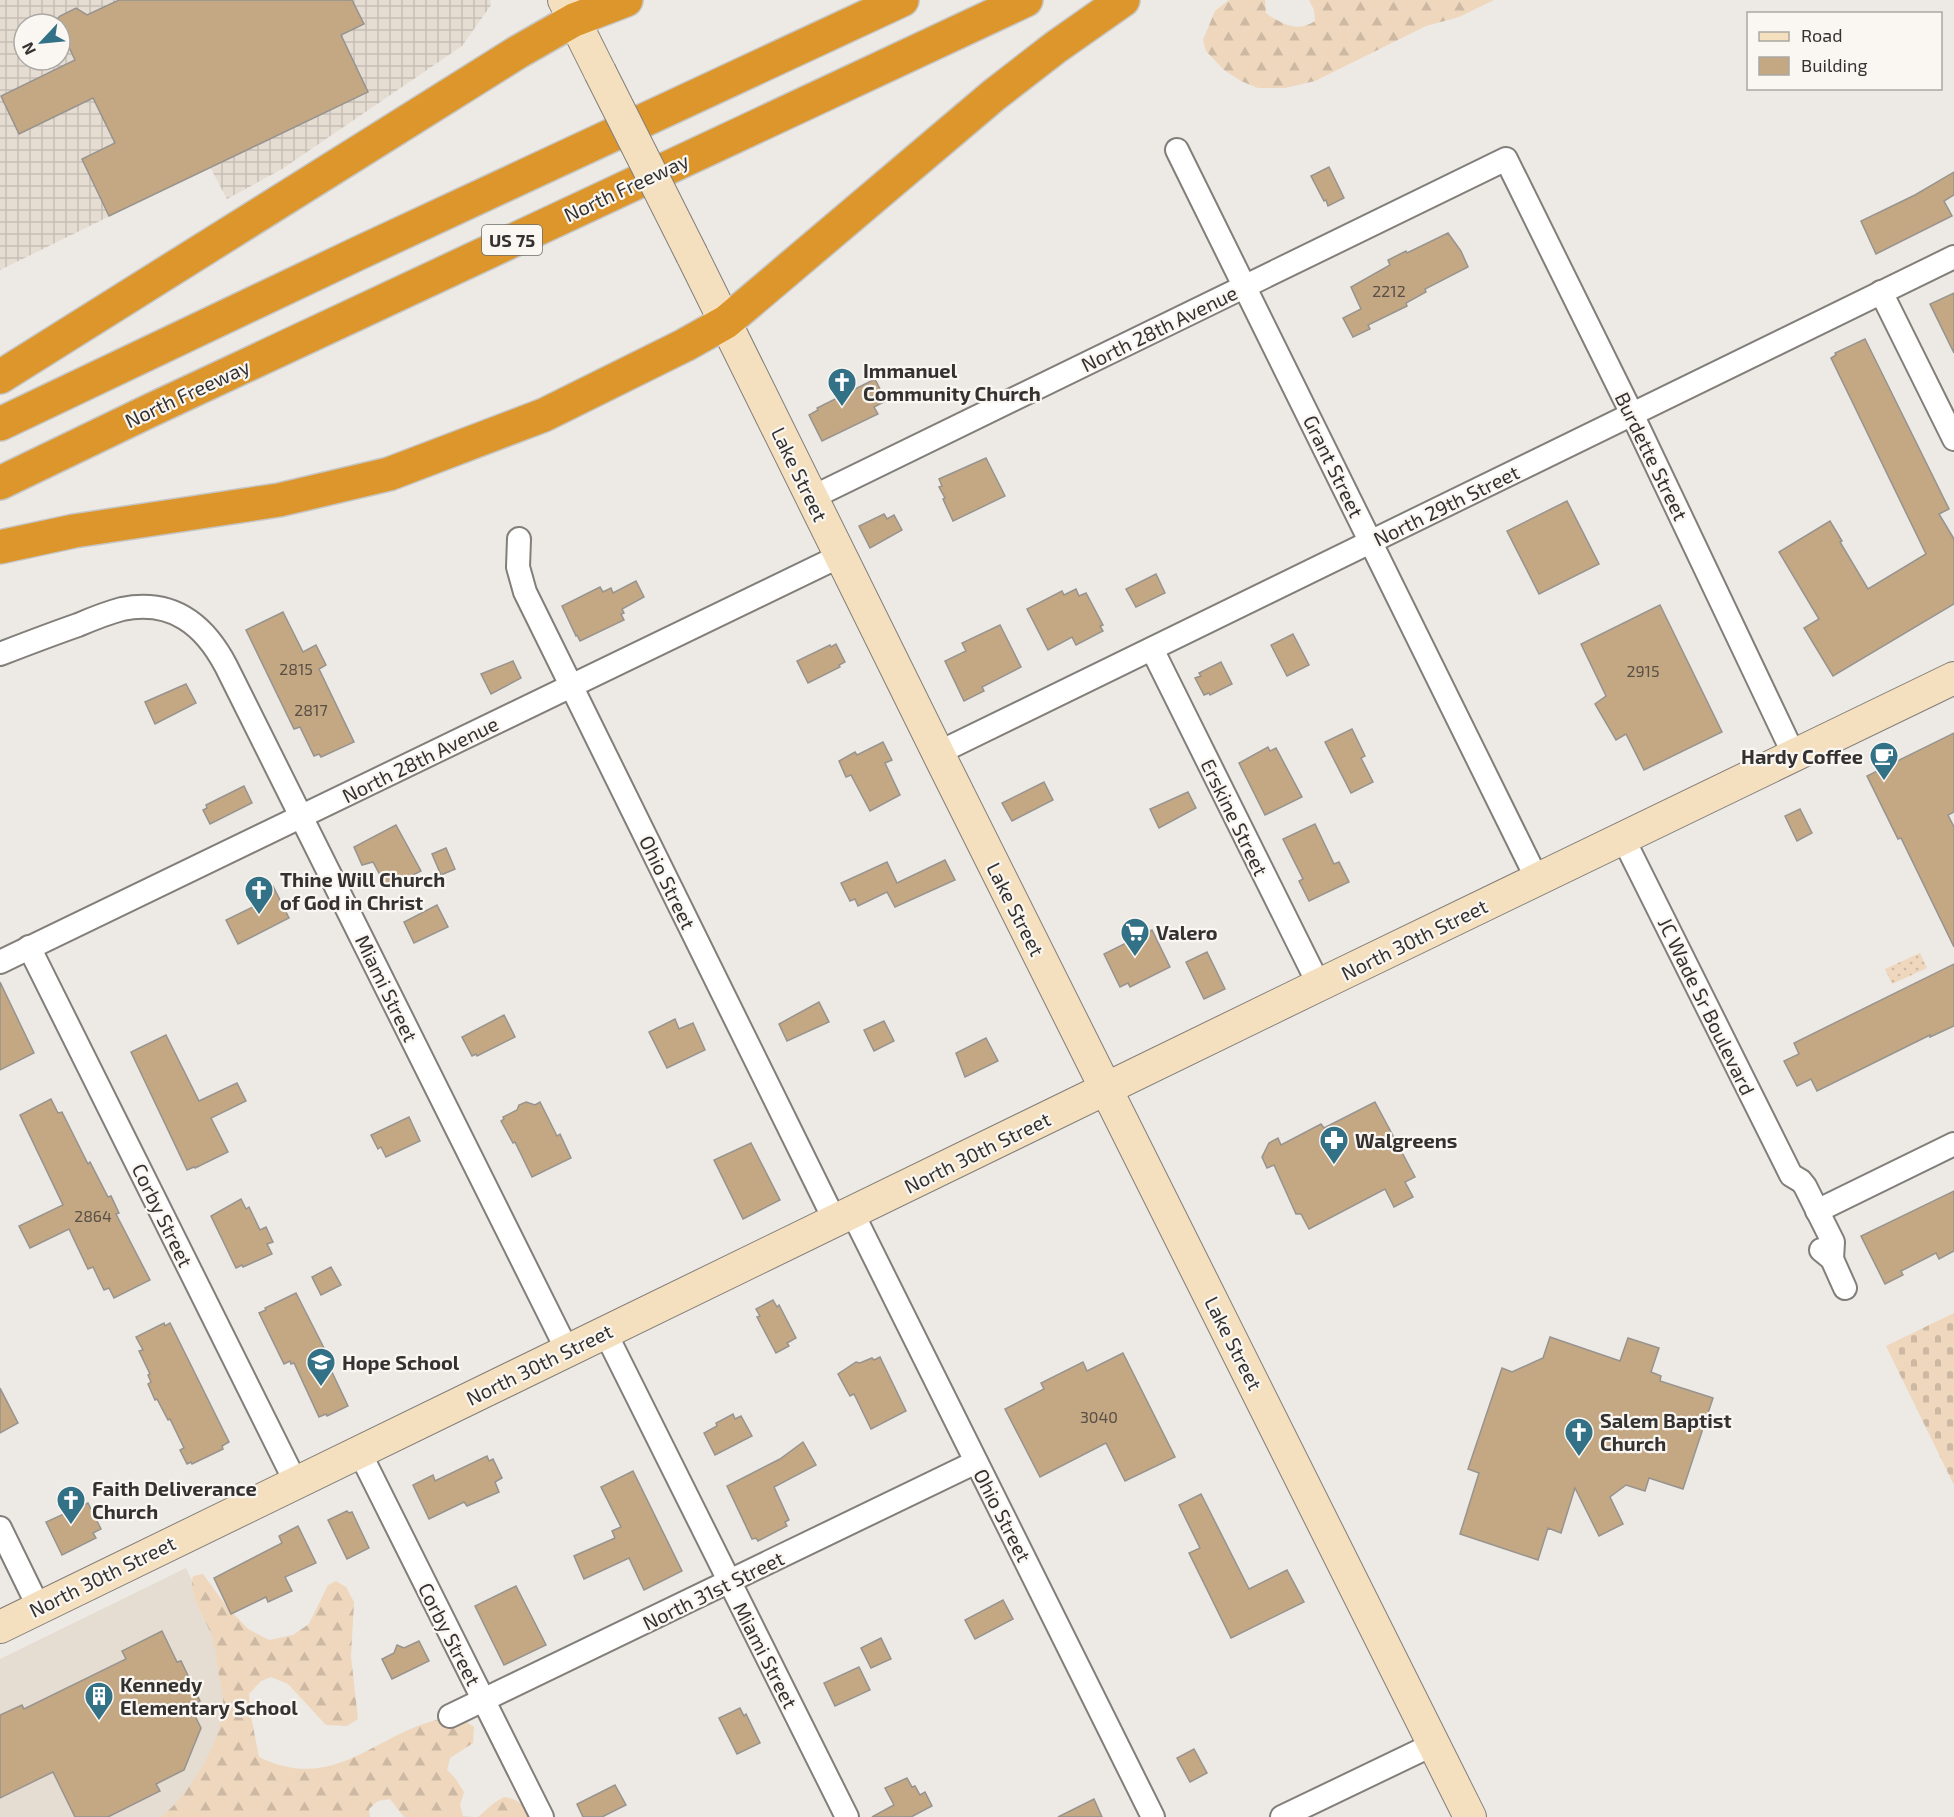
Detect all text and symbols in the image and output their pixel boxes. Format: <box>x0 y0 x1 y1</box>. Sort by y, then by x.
north arrow <box>12 12 72 72</box>
legend <box>1747 12 1942 90</box>
text: Road <box>1801 24 1842 46</box>
text: N <box>17 39 39 58</box>
text: Building <box>1801 54 1868 76</box>
street label: North Freeway <box>560 147 693 226</box>
road number: US 75 <box>482 225 542 255</box>
street label: North 28th Avenue <box>1077 280 1241 376</box>
house number: 2212 <box>1372 281 1406 300</box>
street label: North Freeway <box>121 353 254 432</box>
place label: Immanuel Community Church <box>863 358 1041 406</box>
church icon: Immanuel Community Church <box>826 366 858 408</box>
street label: Burdette Street <box>1611 388 1694 524</box>
street label: Grant Street <box>1299 411 1369 521</box>
street label: Lake Street <box>767 423 833 525</box>
street label: North 29th Street <box>1369 459 1523 551</box>
house number: 2815 <box>279 659 313 678</box>
house number: 2915 <box>1626 661 1660 680</box>
house number: 2817 <box>294 700 328 719</box>
street label: North 28th Avenue <box>338 711 502 807</box>
cafe icon: Hardy Coffee <box>1868 740 1900 782</box>
place label: Hardy Coffee <box>1741 744 1863 769</box>
street label: Erskine Street <box>1196 755 1274 880</box>
street label: Ohio Street <box>635 831 701 933</box>
street label: Lake Street <box>982 858 1050 960</box>
place label: Thine Will Church of God in Christ <box>280 867 445 914</box>
church icon: Thine Will Church of God in Christ <box>243 874 275 916</box>
street label: North 30th Street <box>1337 893 1491 985</box>
street label: JC Wade Sr Boulevard <box>1654 913 1760 1099</box>
supermarket icon: Valero <box>1119 916 1151 958</box>
place label: Valero <box>1156 920 1218 944</box>
street label: Miami Street <box>351 931 423 1046</box>
street label: North 30th Street <box>900 1106 1054 1198</box>
pharmacy icon: Walgreens <box>1318 1124 1350 1166</box>
place label: Walgreens <box>1355 1128 1457 1152</box>
street label: Corby Street <box>128 1159 199 1271</box>
house number: 2864 <box>74 1206 112 1225</box>
street label: Lake Street <box>1200 1292 1268 1394</box>
street label: North 30th Street <box>462 1318 616 1410</box>
school or university icon: Hope School <box>305 1346 337 1388</box>
place label: Hope School <box>342 1350 460 1374</box>
house number: 3040 <box>1080 1407 1118 1426</box>
place label: Salem Baptist Church <box>1600 1408 1732 1455</box>
church icon: Salem Baptist Church <box>1563 1416 1595 1458</box>
street label: Ohio Street <box>969 1464 1037 1566</box>
place label: Faith Deliverance Church <box>92 1476 257 1523</box>
church icon: Faith Deliverance Church <box>55 1484 87 1526</box>
street label: North 30th Street <box>25 1530 179 1622</box>
street label: North 31st Street <box>638 1545 788 1635</box>
street label: Corby Street <box>414 1579 486 1690</box>
street label: Miami Street <box>729 1598 803 1712</box>
place label: Kennedy Elementary School <box>120 1672 298 1720</box>
building icon: Kennedy Elementary School <box>83 1680 115 1722</box>

